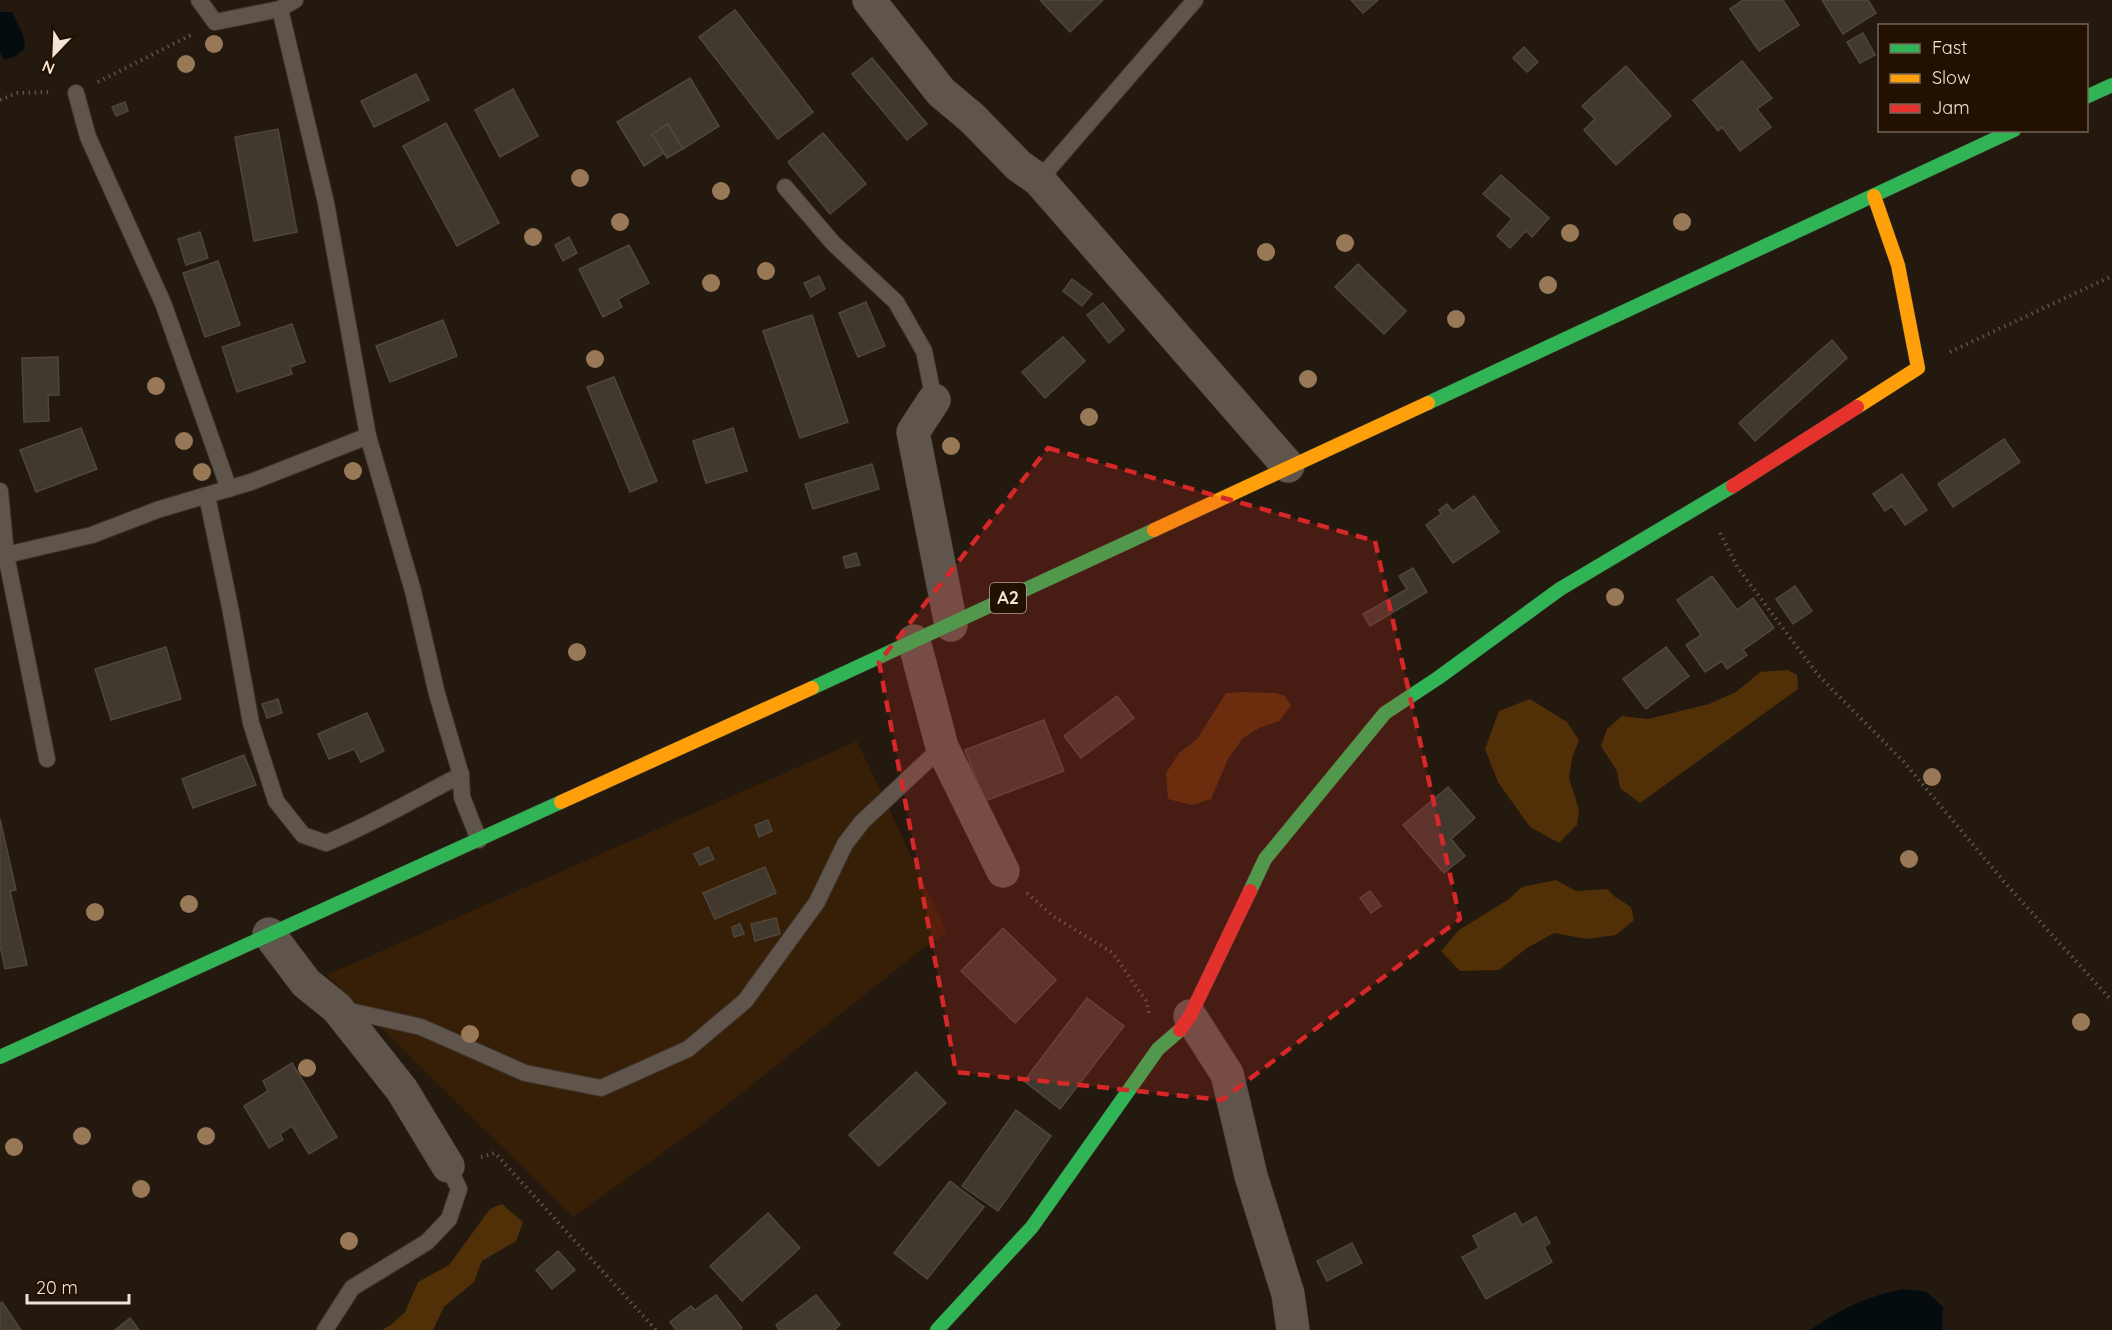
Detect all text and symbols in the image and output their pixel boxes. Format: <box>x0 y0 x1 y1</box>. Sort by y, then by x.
north arrow <box>24 24 84 84</box>
legend <box>1878 24 2088 132</box>
text: Fast <box>1932 36 1967 59</box>
text: N <box>39 56 57 79</box>
text: Slow <box>1932 66 1970 89</box>
text: Jam <box>1932 96 1970 119</box>
road number: A2 <box>990 583 1026 613</box>
scale bar <box>27 1267 129 1305</box>
text: 20 m <box>36 1276 78 1299</box>

